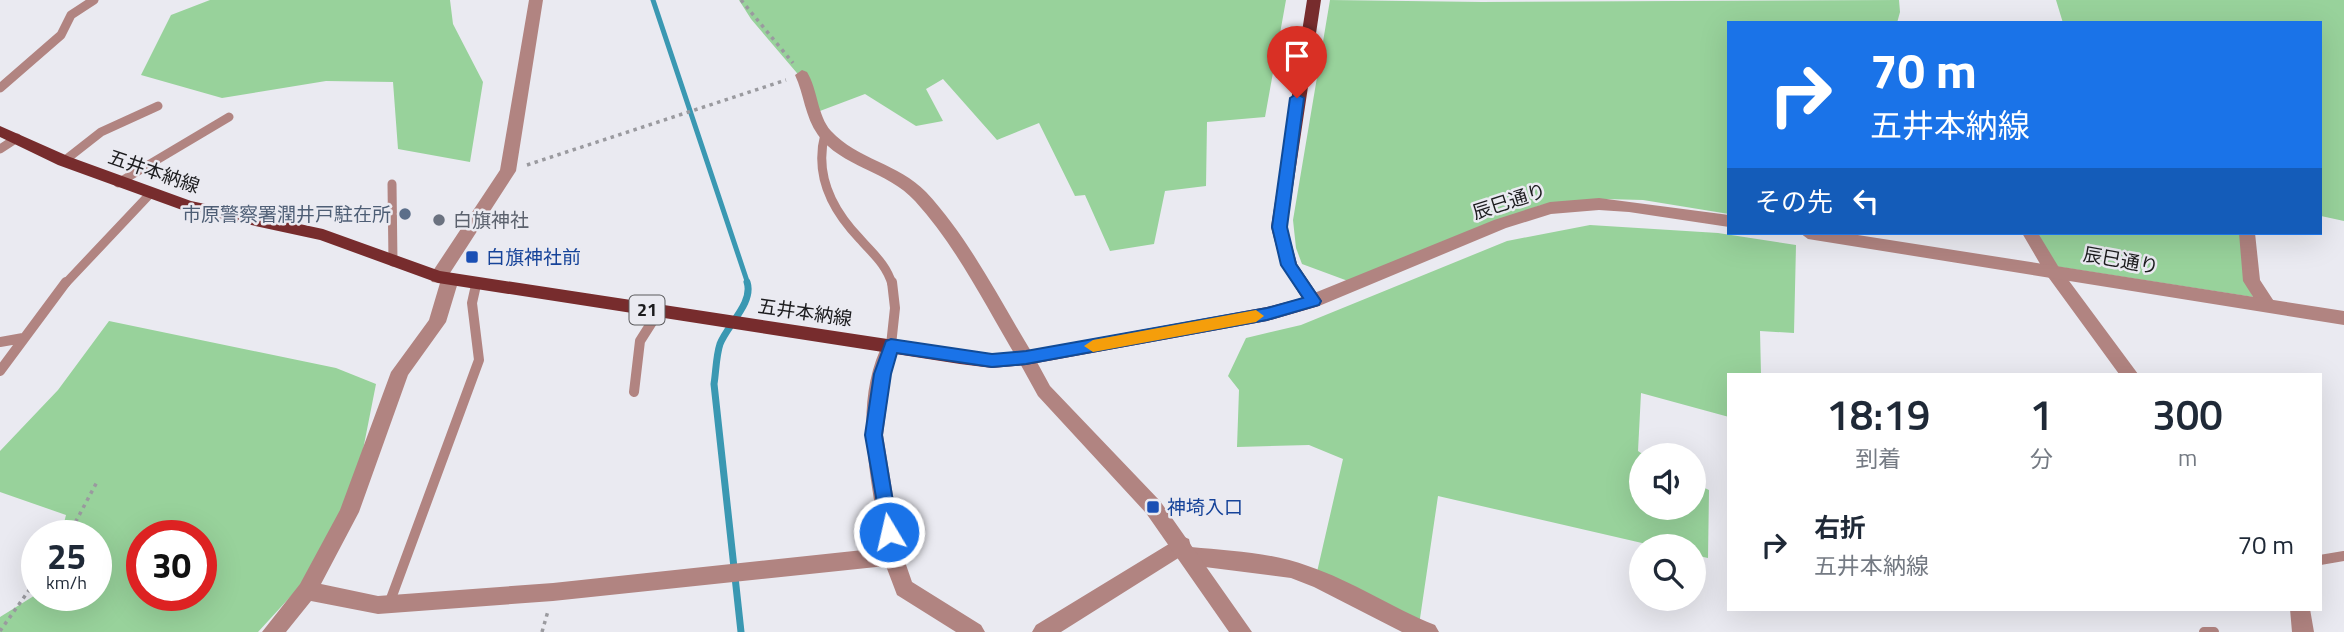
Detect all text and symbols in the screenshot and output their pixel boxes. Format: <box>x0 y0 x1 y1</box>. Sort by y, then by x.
pin <box>1267 26 1327 98</box>
text: 70 m <box>1870 32 1977 107</box>
icon: arrive <box>1278 37 1316 75</box>
icon: right <box>1755 49 1846 140</box>
text: 五井本納線 <box>1870 101 2030 149</box>
street label: 五井本納線 <box>105 141 204 200</box>
street label: 辰巳通り <box>1468 175 1549 226</box>
text: その先 <box>1755 182 1833 221</box>
icon: left <box>1847 182 1885 220</box>
place label: 市原警察署潤井戸駐在所 <box>182 199 391 228</box>
place label: 白旗神社 <box>453 205 529 234</box>
marker: 市原警察署潤井戸駐在所 <box>397 206 413 222</box>
marker: 白旗神社 <box>431 212 447 228</box>
street label: 辰巳通り <box>2081 239 2161 280</box>
place label: 白旗神社前 <box>486 242 581 271</box>
marker: 白旗神社前 <box>464 249 480 265</box>
street label: 五井本納線 <box>756 291 854 332</box>
road number: 21 <box>630 296 664 324</box>
text: 18:19 <box>1826 382 1930 446</box>
text: 1 <box>2030 382 2053 446</box>
text: 300 <box>2152 382 2223 446</box>
text: m <box>2178 440 2197 475</box>
text: 到着 <box>1855 441 1901 476</box>
text: 分 <box>2030 441 2053 476</box>
map controls <box>1629 443 1706 611</box>
button: sound <box>1629 443 1706 520</box>
place label: 神埼入口 <box>1167 492 1243 521</box>
position arrow <box>852 495 926 569</box>
marker: 神埼入口 <box>1145 499 1161 515</box>
text: 右折 <box>1814 508 1866 547</box>
speed limit sign: 30 <box>126 520 217 611</box>
text: 70 m <box>2237 525 2294 564</box>
icon: right <box>1755 526 1793 564</box>
text: 25 <box>47 529 86 583</box>
button: search <box>1629 534 1706 611</box>
text: 五井本納線 <box>1814 548 1929 583</box>
text: km/h <box>46 569 87 596</box>

